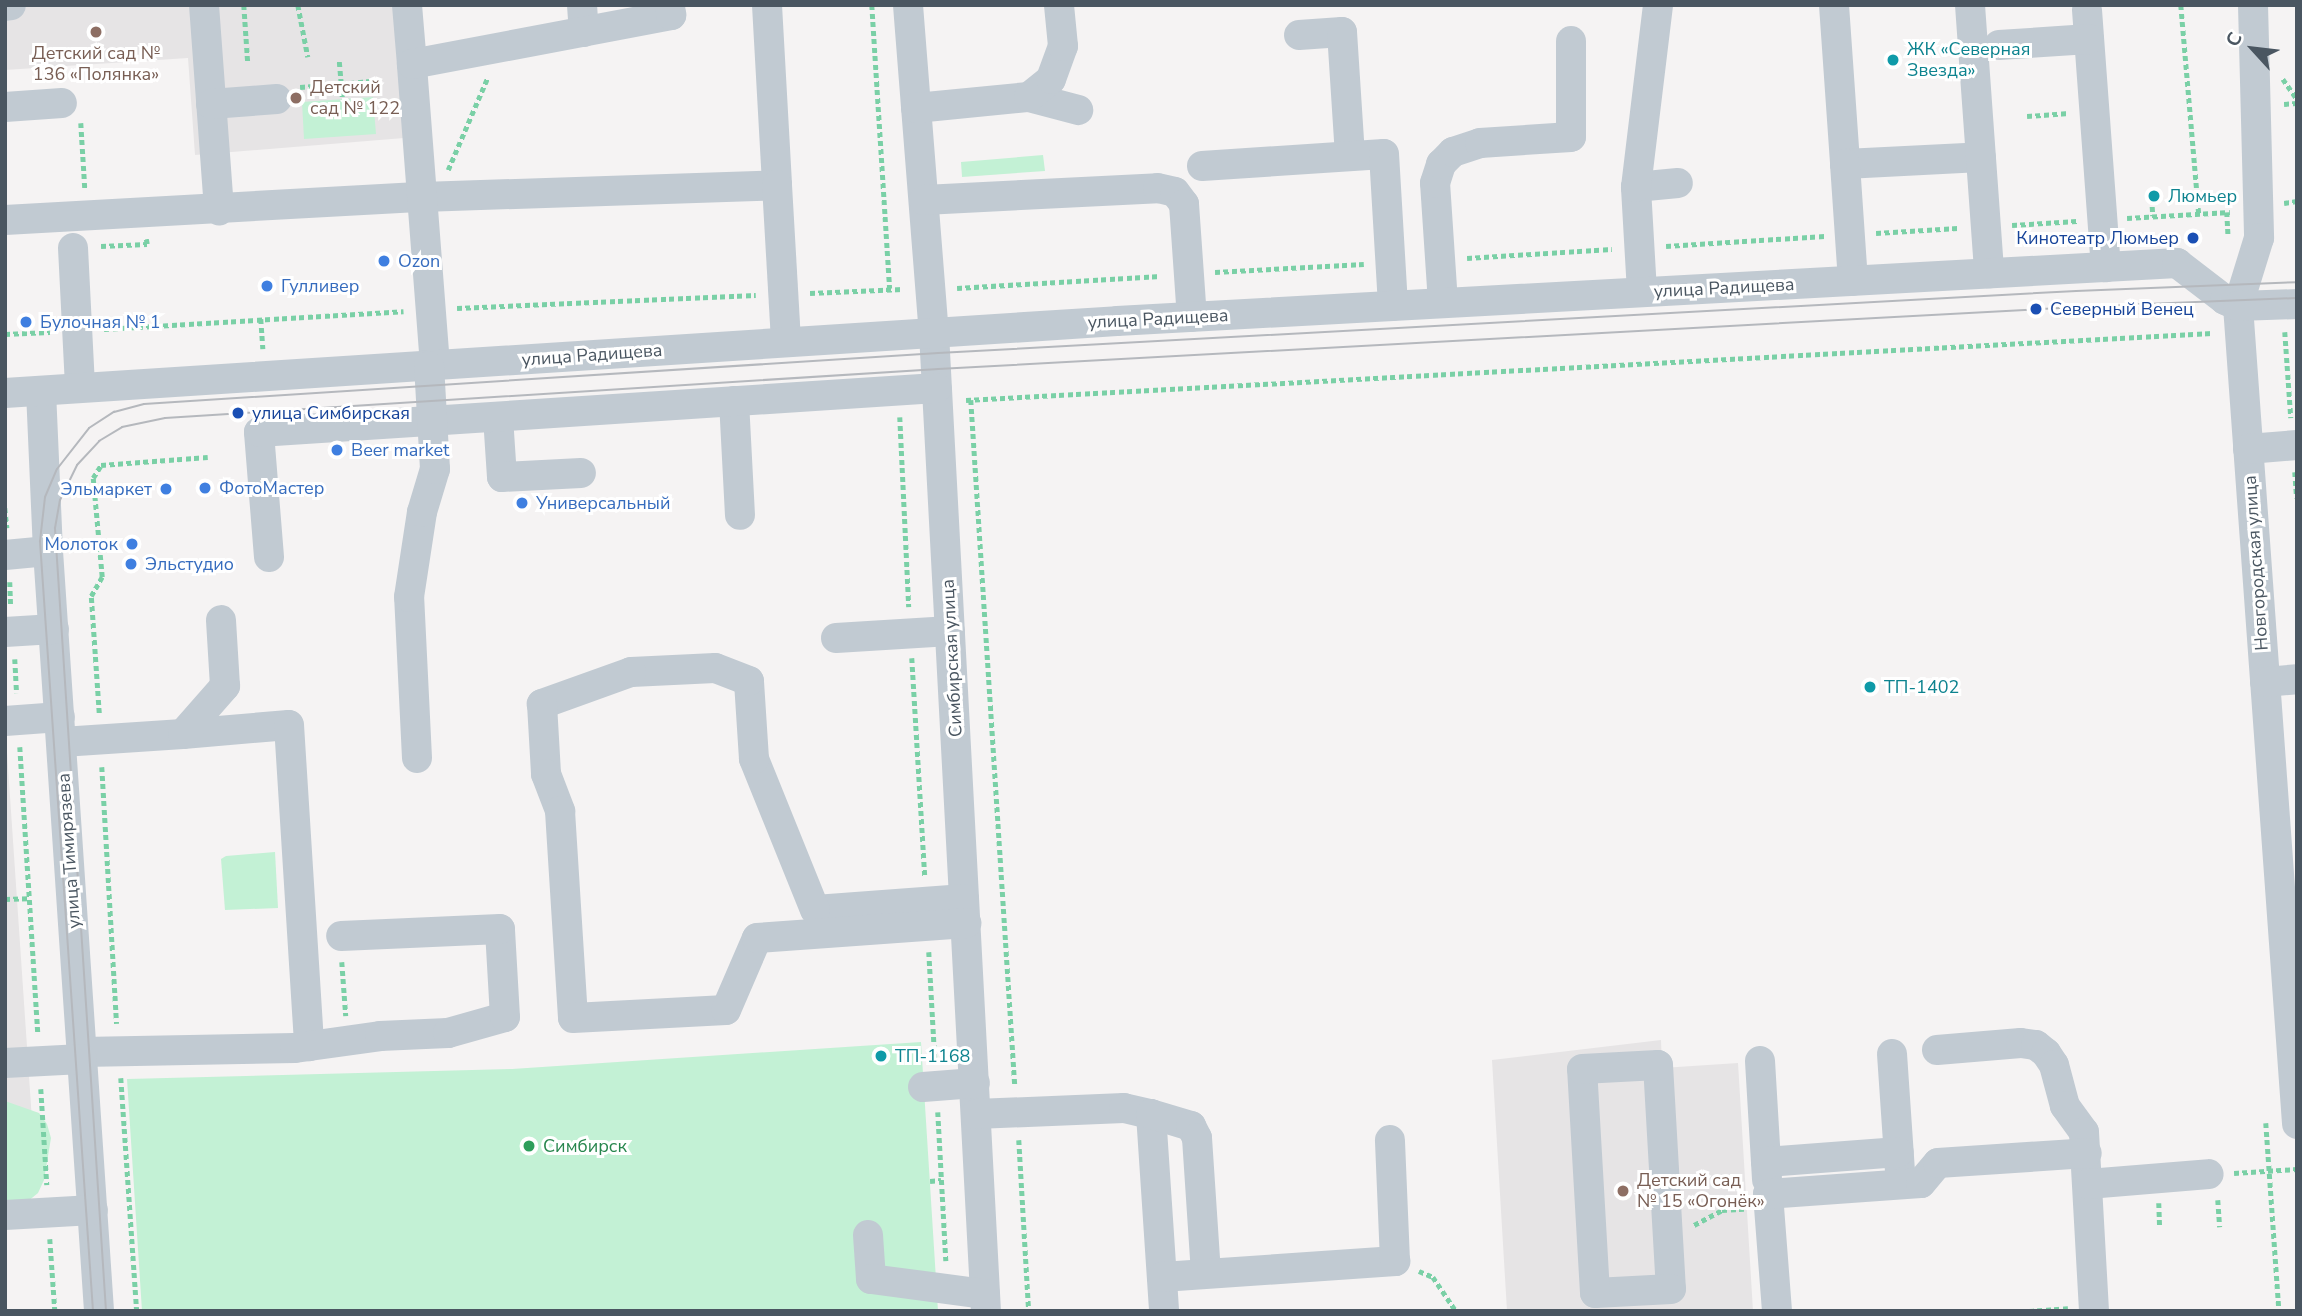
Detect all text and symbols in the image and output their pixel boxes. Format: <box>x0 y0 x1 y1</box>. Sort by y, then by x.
north arrow <box>2218 14 2288 84</box>
marker: Детский сад № 136 «Полянка» <box>88 24 104 40</box>
text: С <box>2220 28 2249 51</box>
place label: ЖК «Северная Звезда» <box>1907 39 2030 82</box>
place label: Детский сад № 136 «Полянка» <box>32 43 160 86</box>
marker: ЖК «Северная Звезда» <box>1885 52 1901 68</box>
place label: Детский сад № 122 <box>310 77 400 119</box>
marker: Детский сад № 122 <box>288 90 304 106</box>
place label: Люмьер <box>2168 185 2237 207</box>
marker: Люмьер <box>2146 188 2162 204</box>
place label: Кинотеатр Люмьер <box>2016 227 2179 249</box>
marker: Кинотеатр Люмьер <box>2185 230 2201 246</box>
place label: Ozon <box>398 250 440 272</box>
marker: Ozon <box>376 253 392 269</box>
street label: улица Радищева <box>1653 274 1795 302</box>
place label: Гулливер <box>281 275 359 297</box>
marker: Гулливер <box>259 278 275 294</box>
place label: Северный Венец <box>2050 298 2194 320</box>
marker: Северный Венец <box>2028 301 2044 317</box>
street label: улица Радищева <box>1087 305 1229 333</box>
place label: Булочная № 1 <box>40 311 161 333</box>
marker: Булочная № 1 <box>18 314 34 330</box>
street label: улица Радищева <box>521 339 663 371</box>
place label: улица Симбирская <box>252 402 410 424</box>
marker: улица Симбирская <box>230 405 246 421</box>
place label: Beer market <box>351 439 449 461</box>
marker: Beer market <box>329 442 345 458</box>
street label: Новгородская улица <box>2239 475 2273 651</box>
place label: ФотоМастер <box>219 477 325 499</box>
place label: Эльмаркет <box>61 478 152 500</box>
marker: ФотоМастер <box>197 480 213 496</box>
marker: Эльмаркет <box>158 481 174 497</box>
place label: Универсальный <box>536 492 670 514</box>
marker: Универсальный <box>514 495 530 511</box>
place label: Молоток <box>44 533 118 555</box>
marker: Молоток <box>124 536 140 552</box>
place label: Эльстудио <box>145 553 234 575</box>
marker: Эльстудио <box>123 556 139 572</box>
street label: Симбирская улица <box>937 579 967 737</box>
place label: ТП-1402 <box>1884 676 1959 698</box>
marker: ТП-1402 <box>1862 679 1878 695</box>
street label: улица Тимирязева <box>53 773 85 929</box>
place label: ТП-1168 <box>895 1045 970 1067</box>
marker: ТП-1168 <box>873 1048 889 1064</box>
place label: Симбирск <box>543 1135 627 1157</box>
marker: Симбирск <box>521 1138 537 1154</box>
place label: Детский сад № 15 «Огонёк» <box>1637 1170 1765 1212</box>
marker: Детский сад № 15 «Огонёк» <box>1615 1183 1631 1199</box>

